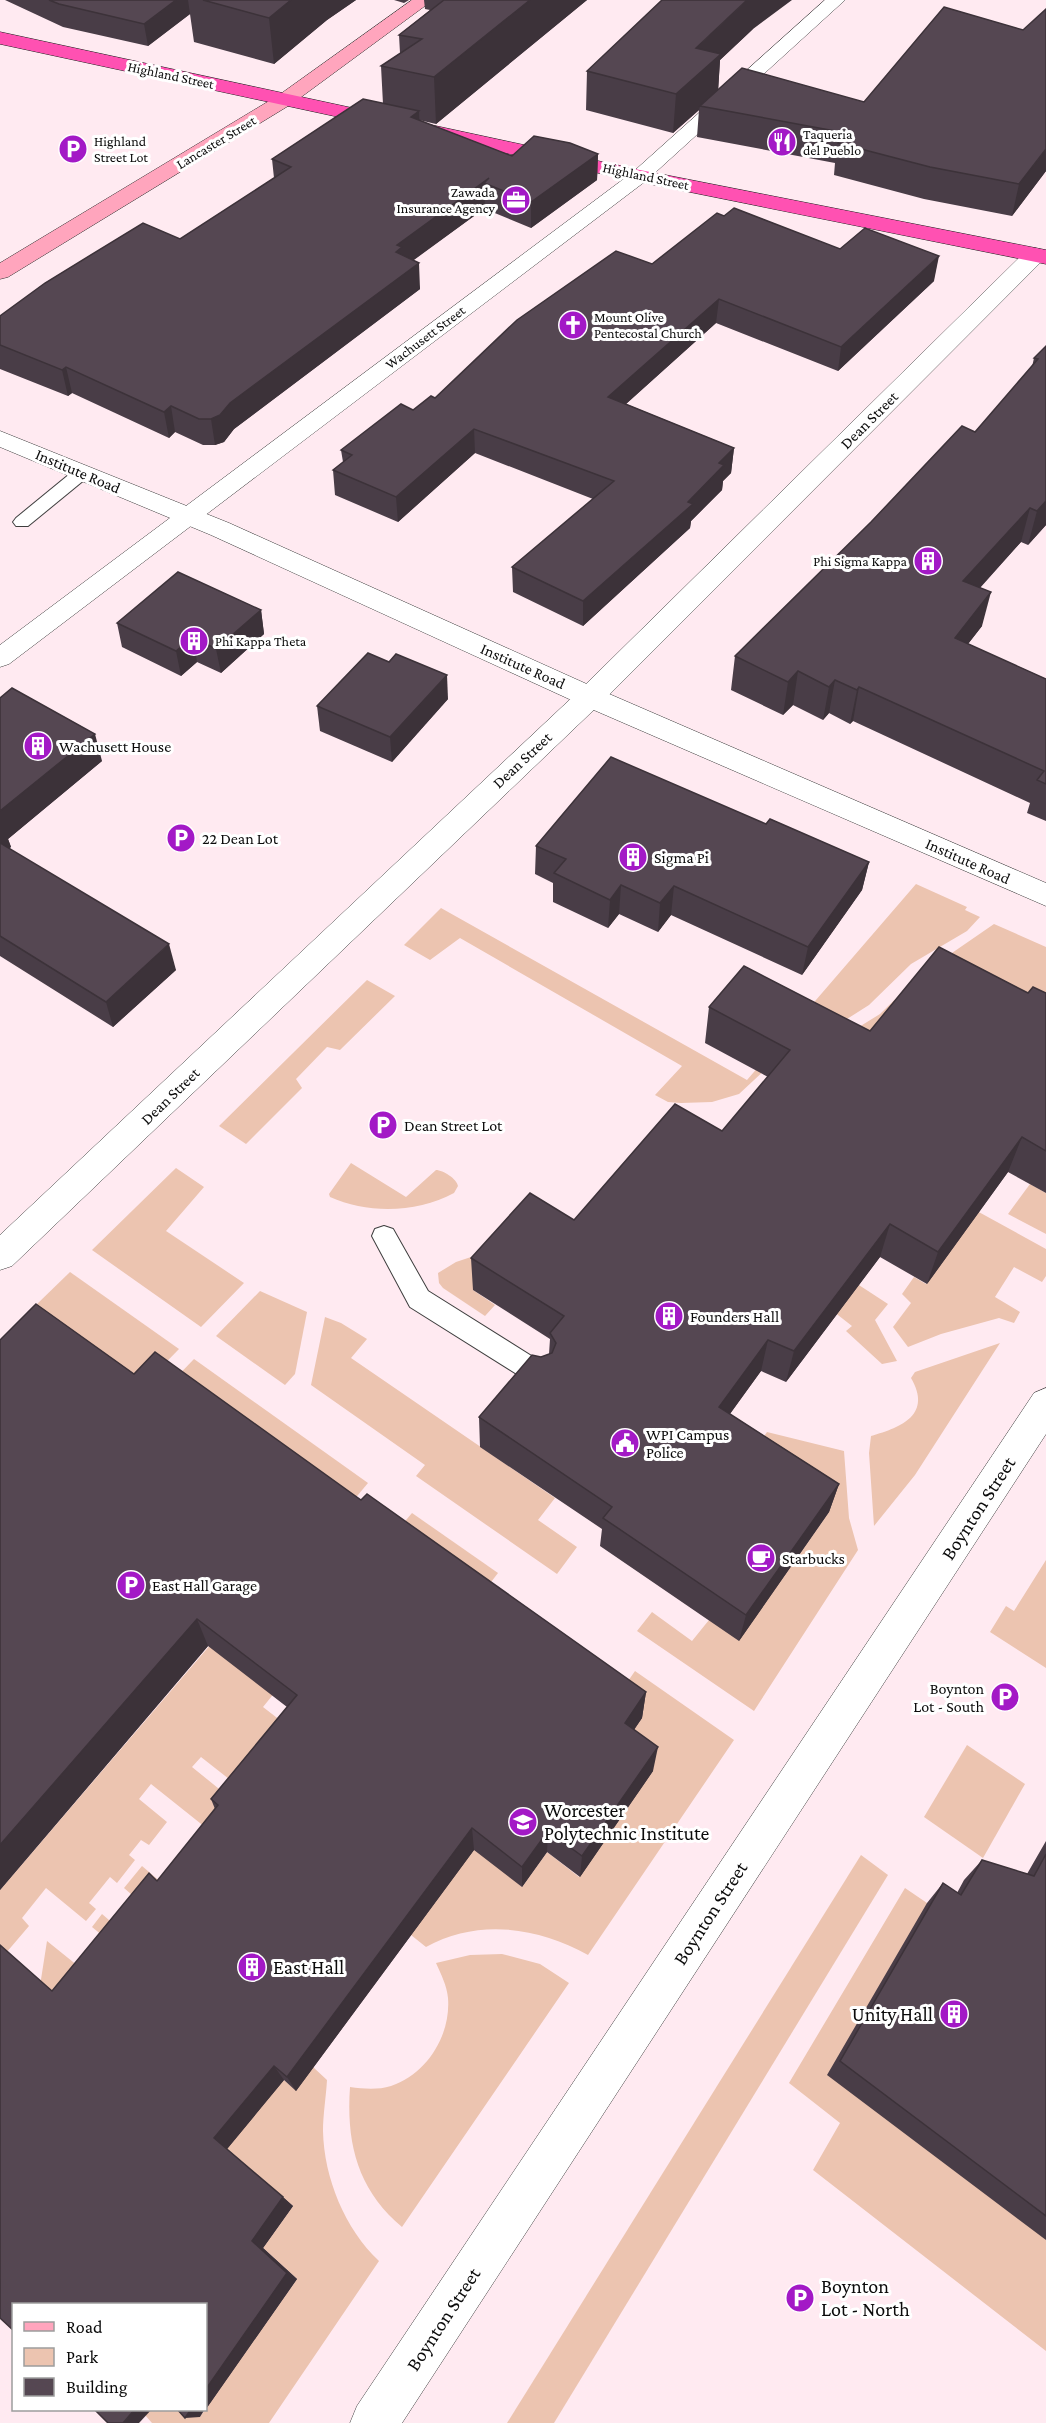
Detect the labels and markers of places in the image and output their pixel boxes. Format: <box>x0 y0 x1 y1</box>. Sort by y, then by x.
restaurant icon: Taqueria del Pueblo <box>766 126 798 158</box>
place label: Taqueria del Pueblo <box>803 126 861 158</box>
parking icon: Highland Street Lot <box>57 133 89 165</box>
place label: Highland Street Lot <box>94 133 148 165</box>
place label: Zawada Insurance Agency <box>397 184 496 216</box>
office icon: Zawada Insurance Agency <box>500 184 532 216</box>
church icon: Mount Olive Pentecostal Church <box>557 309 589 341</box>
place label: Mount Olive Pentecostal Church <box>594 309 702 341</box>
building icon: Phi Sigma Kappa <box>912 545 944 577</box>
place label: Phi Sigma Kappa <box>813 553 908 569</box>
building icon: Phi Kappa Theta <box>178 625 210 657</box>
place label: Phi Kappa Theta <box>215 633 307 649</box>
building icon: Wachusett House <box>22 730 54 762</box>
place label: Wachusett House <box>59 738 171 755</box>
parking icon: 22 Dean Lot <box>165 822 197 854</box>
place label: 22 Dean Lot <box>202 830 279 847</box>
building icon: Sigma Pi <box>617 841 649 873</box>
place label: Sigma Pi <box>654 849 709 867</box>
parking icon: Dean Street Lot <box>367 1109 399 1141</box>
place label: Dean Street Lot <box>404 1117 503 1134</box>
building icon: Founders Hall <box>653 1300 685 1332</box>
place label: Founders Hall <box>690 1308 779 1325</box>
place label: WPI Campus Police <box>646 1426 729 1461</box>
public building icon: WPI Campus Police <box>609 1427 641 1459</box>
cafe icon: Starbucks <box>745 1542 777 1574</box>
place label: Starbucks <box>782 1550 845 1567</box>
parking icon: East Hall Garage <box>115 1569 147 1601</box>
place label: East Hall Garage <box>152 1577 257 1595</box>
place label: Boynton Lot - South <box>913 1680 984 1715</box>
parking icon: Boynton Lot - South <box>989 1681 1021 1713</box>
place label: Worcester Polytechnic Institute <box>544 1799 710 1845</box>
school or university icon: Worcester Polytechnic Institute <box>507 1806 539 1838</box>
building icon: East Hall <box>236 1951 268 1983</box>
place label: East Hall <box>273 1956 344 1978</box>
building icon: Unity Hall <box>938 1998 970 2030</box>
place label: Unity Hall <box>852 2003 933 2026</box>
place label: Boynton Lot - North <box>821 2275 910 2320</box>
parking icon: Boynton Lot - North <box>784 2282 816 2314</box>

